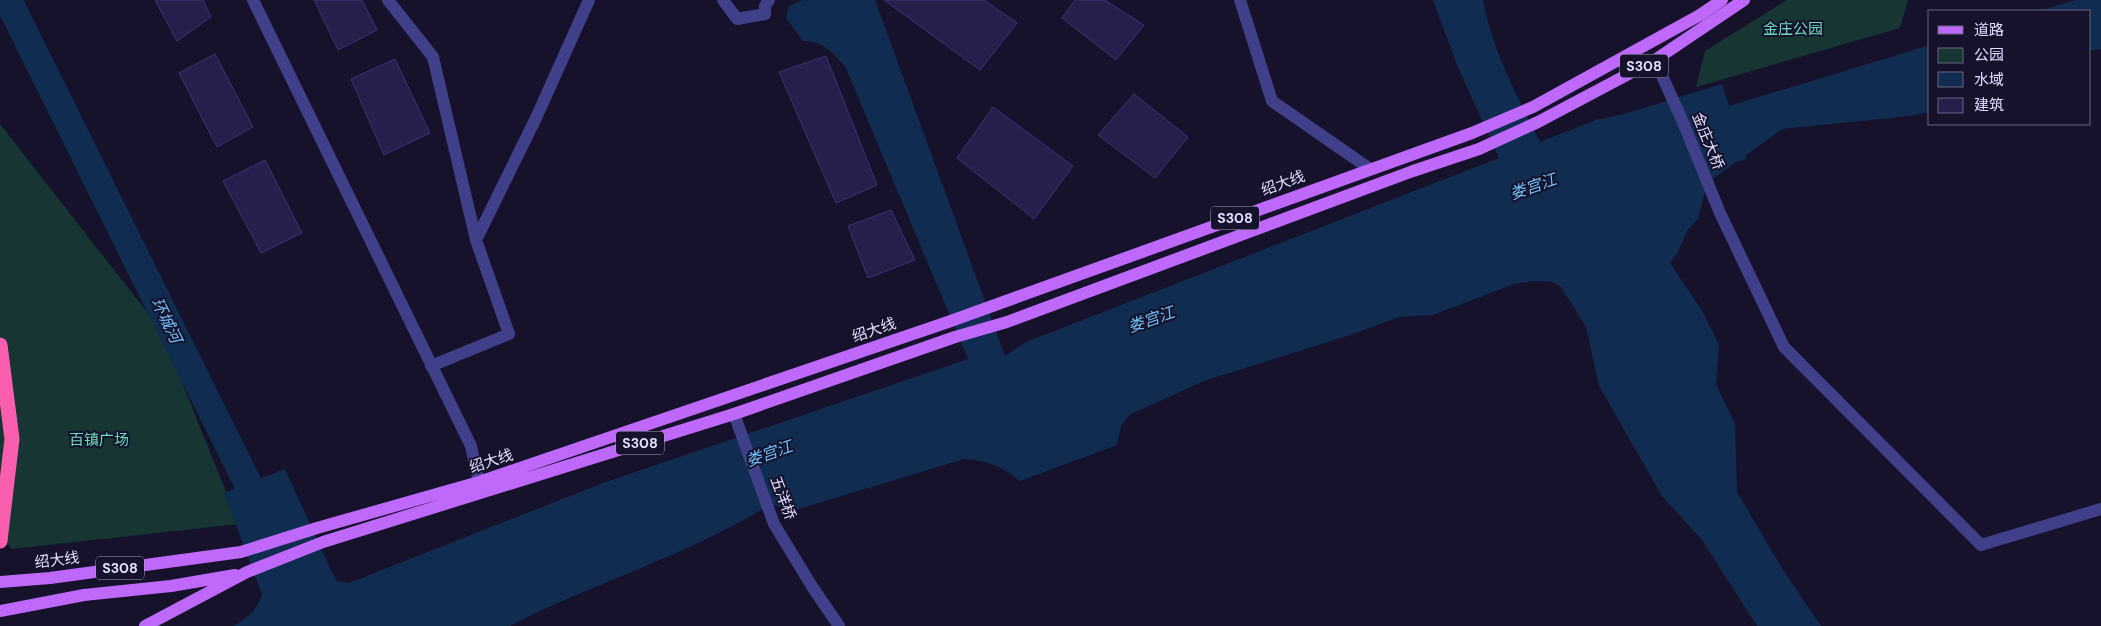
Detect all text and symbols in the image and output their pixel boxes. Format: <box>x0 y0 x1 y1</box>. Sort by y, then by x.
legend <box>1928 10 2091 125</box>
park label: 金庄公园 <box>1763 19 1823 39</box>
text: 道路 <box>1974 20 2004 40</box>
text: 公园 <box>1974 45 2004 65</box>
road number: S308 <box>1620 54 1668 78</box>
text: 水域 <box>1974 70 2004 90</box>
text: 建筑 <box>1974 95 2004 115</box>
street label: 金庄大桥 <box>1687 109 1729 173</box>
street label: 绍大线 <box>1258 166 1308 200</box>
water label: 娄宫江 <box>1507 168 1561 204</box>
road number: S308 <box>1211 207 1259 230</box>
water label: 环城河 <box>147 294 188 349</box>
water label: 娄宫江 <box>1125 301 1179 337</box>
street label: 绍大线 <box>849 313 899 347</box>
park label: 百镇广场 <box>69 430 129 450</box>
road number: S308 <box>616 432 664 454</box>
water label: 娄宫江 <box>743 435 797 471</box>
street label: 绍大线 <box>467 445 515 477</box>
street label: 五洋桥 <box>766 473 800 523</box>
street label: 绍大线 <box>33 547 81 573</box>
road number: S308 <box>96 556 144 580</box>

